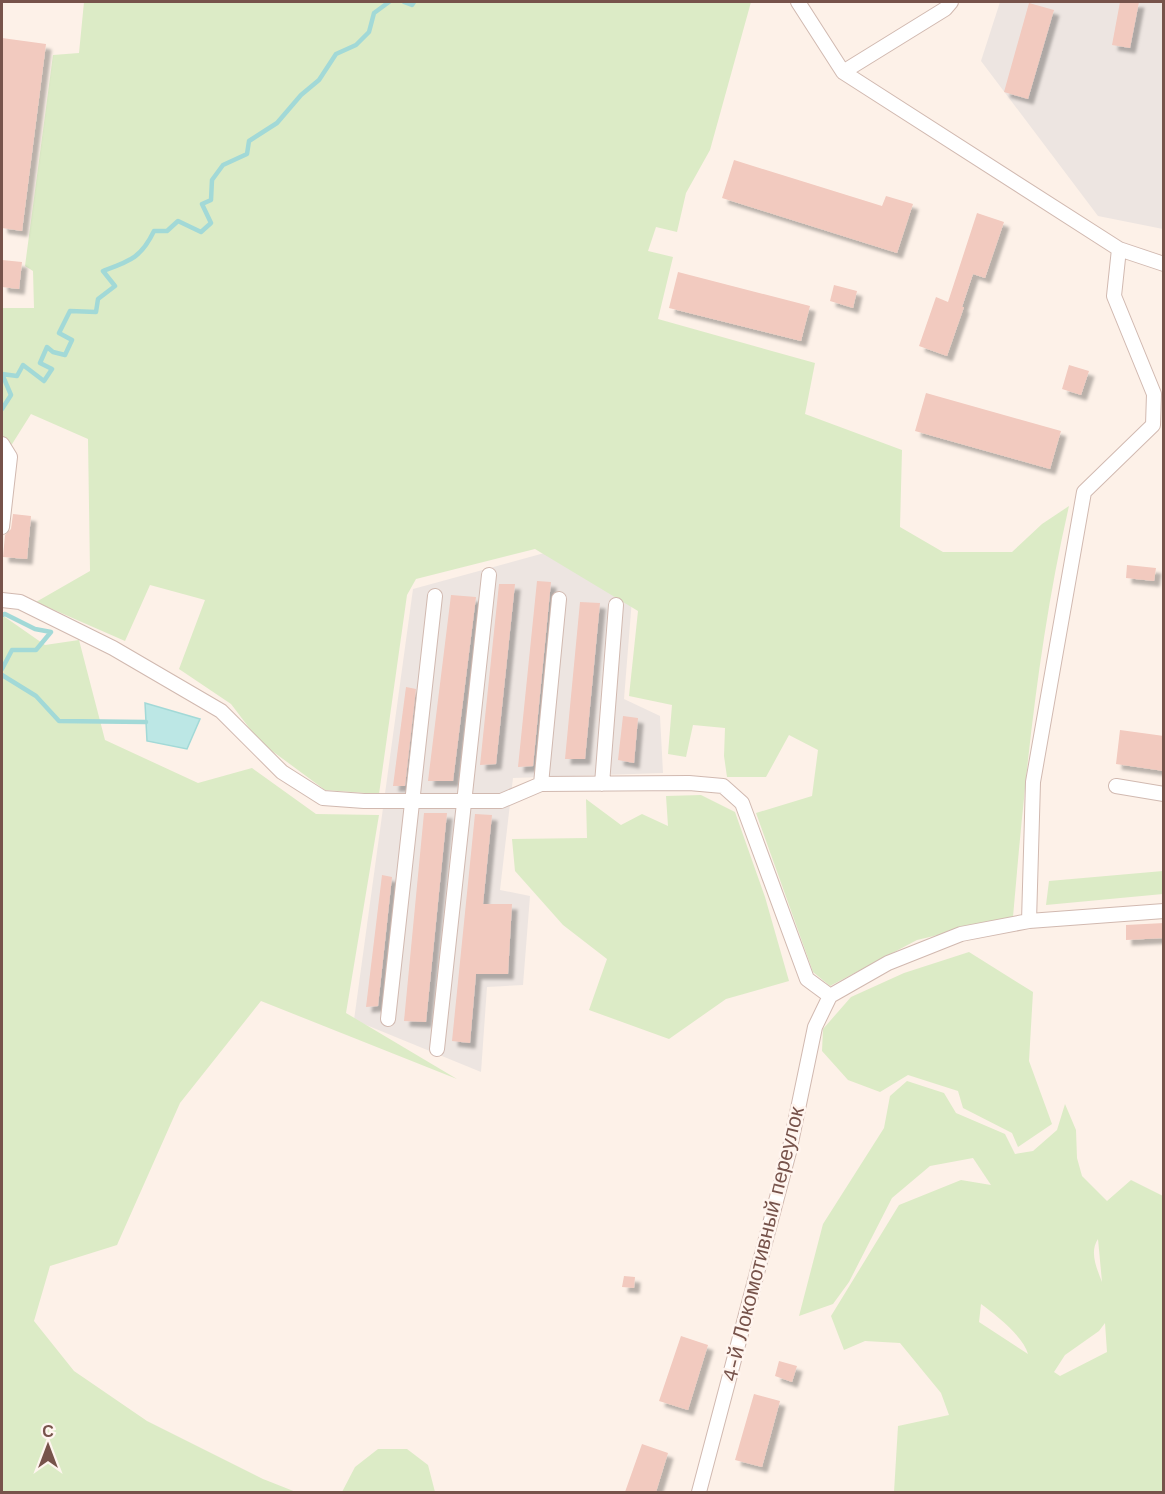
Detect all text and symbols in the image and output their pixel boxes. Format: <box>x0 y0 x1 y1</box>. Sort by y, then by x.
street label: 4-й Локомотивный переулок <box>716 1103 809 1384</box>
north arrow <box>18 1416 78 1476</box>
text: С <box>42 1422 54 1441</box>

